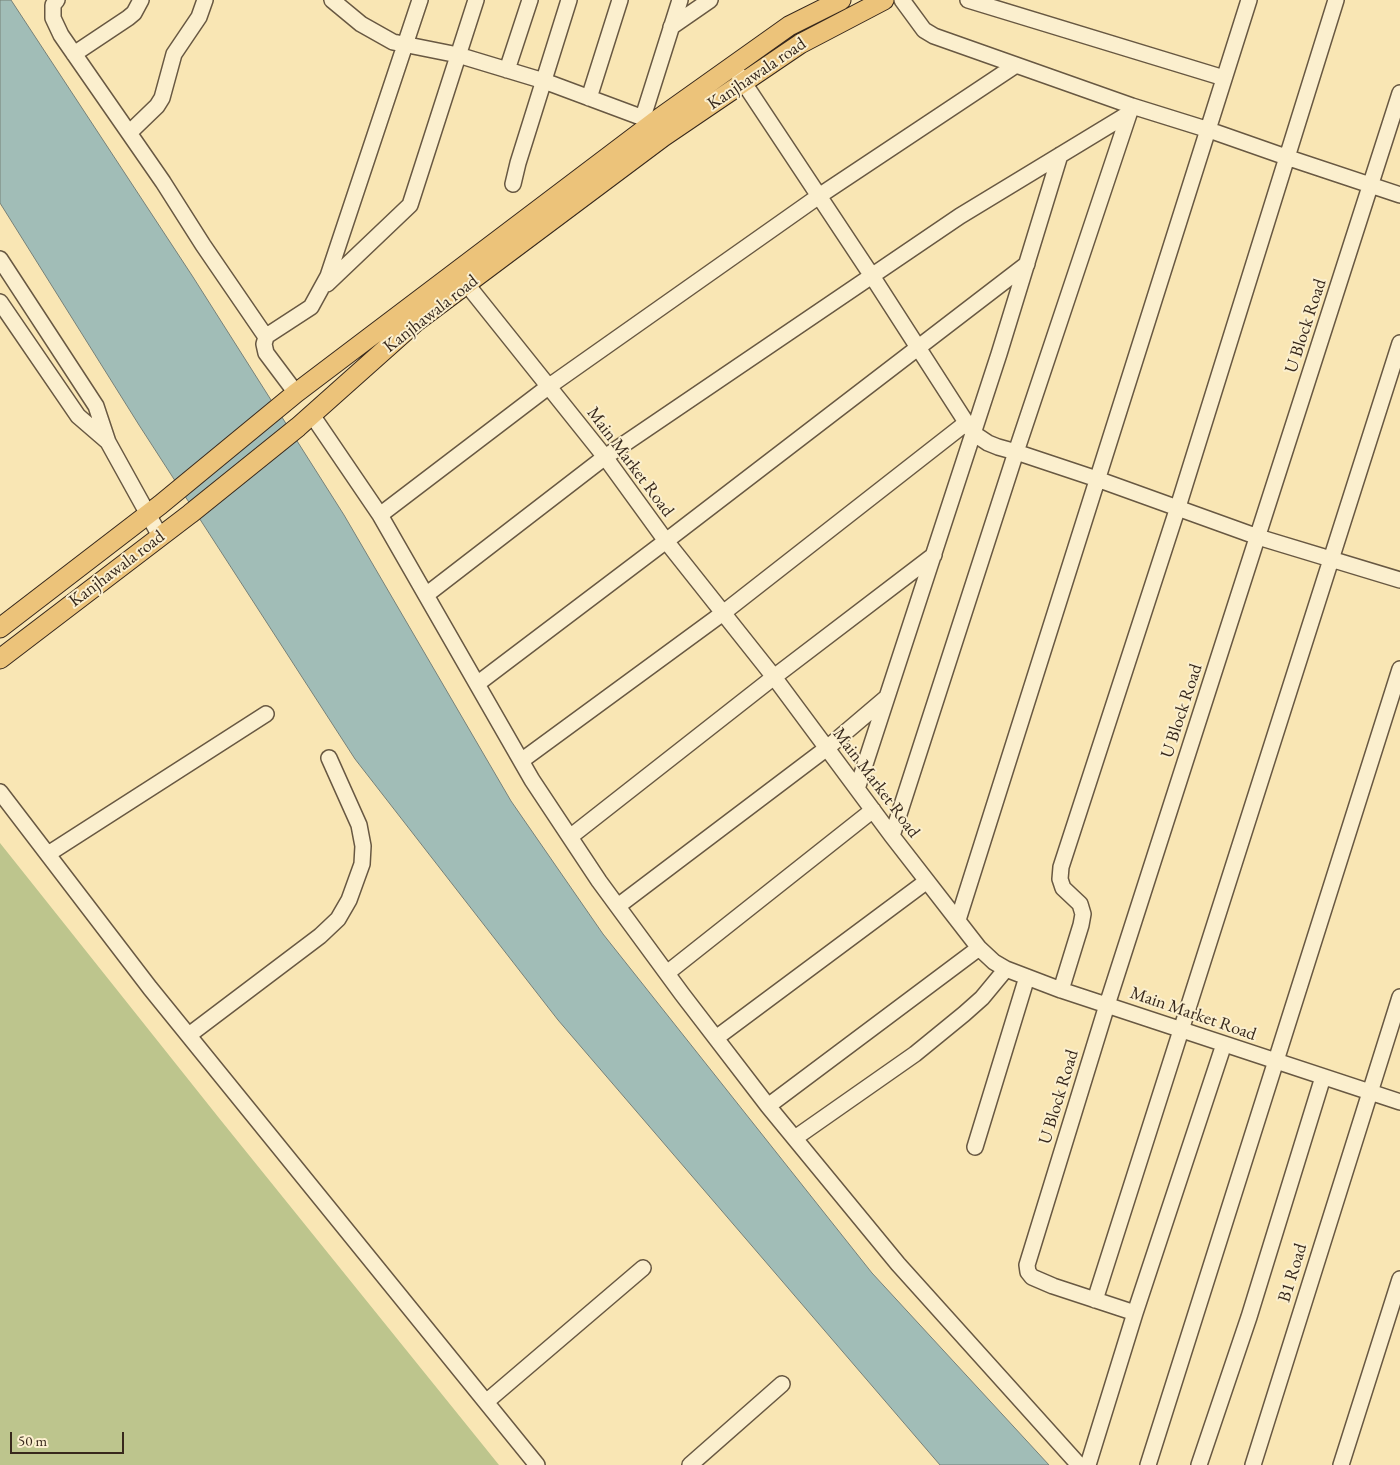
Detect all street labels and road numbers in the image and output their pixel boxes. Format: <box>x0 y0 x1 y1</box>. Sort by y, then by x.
street label: Kanjhawala road <box>704 33 810 115</box>
street label: Kanjhawala road <box>379 270 483 358</box>
street label: U Block Road <box>1281 276 1331 376</box>
street label: Main Market Road <box>582 403 678 521</box>
street label: Kanjhawala road <box>65 526 169 612</box>
street label: U Block Road <box>1157 661 1207 761</box>
street label: Main Market Road <box>828 724 924 842</box>
street label: Main Market Road <box>1127 982 1259 1046</box>
street label: U Block Road <box>1034 1047 1084 1147</box>
street label: B1 Road <box>1274 1241 1312 1305</box>

